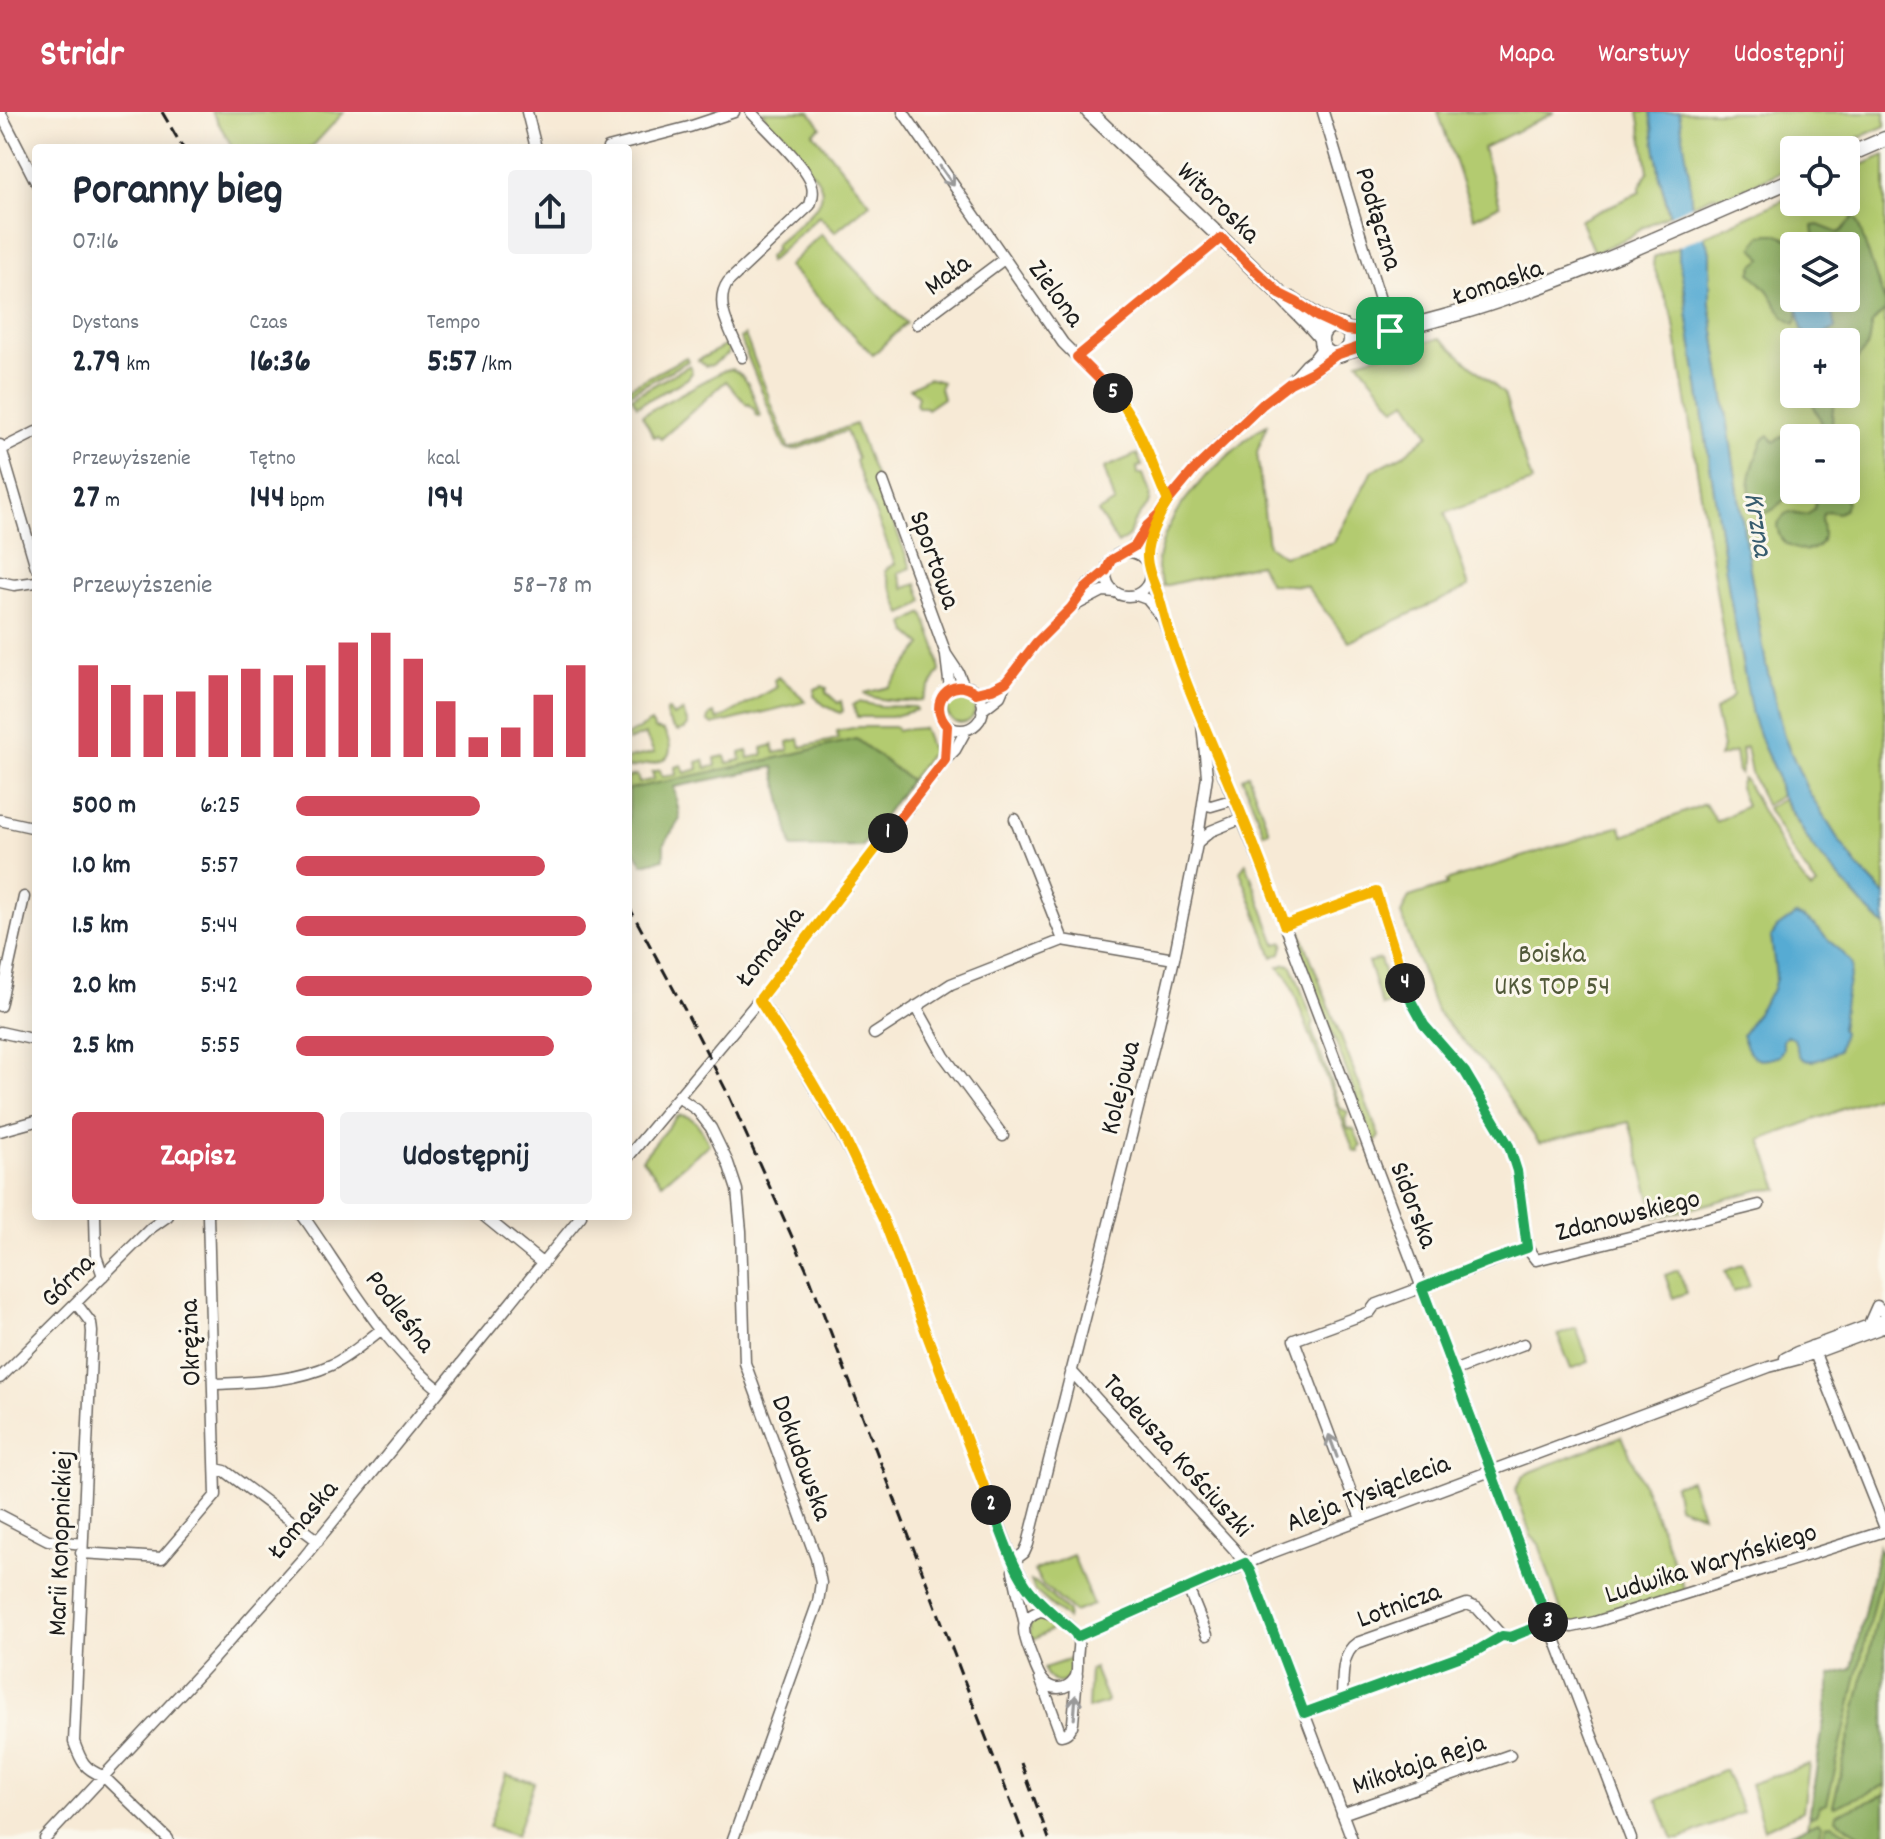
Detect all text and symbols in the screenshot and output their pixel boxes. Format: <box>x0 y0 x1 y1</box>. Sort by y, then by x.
text: Stridr <box>40 29 124 84</box>
text: Mapa <box>1498 36 1554 76</box>
text: Warstwy <box>1598 36 1689 76</box>
text: Udostępnij <box>1733 36 1845 76</box>
map controls <box>1780 136 1860 504</box>
button: locate <box>1780 136 1860 216</box>
street label: Witoroska <box>1165 154 1268 255</box>
text: Poranny bieg <box>72 162 283 225</box>
street label: Podłączna <box>1342 163 1411 277</box>
one-way arrow <box>939 165 955 187</box>
button: share <box>508 170 592 254</box>
text: 07:16 <box>72 224 119 261</box>
button: layers <box>1780 232 1860 312</box>
street label: Mała <box>917 246 982 308</box>
street label: Łomaska <box>1447 250 1550 319</box>
street label: Zielona <box>1016 253 1093 338</box>
pin <box>1356 297 1424 365</box>
text: Dystans <box>72 308 139 339</box>
text: Czas <box>249 308 288 339</box>
text: Tempo <box>427 308 480 339</box>
icon: arrive <box>1368 309 1412 353</box>
button: + <box>1780 328 1860 408</box>
text: 2.79 <box>72 339 121 388</box>
text: 16:36 <box>249 339 311 388</box>
text: 5:57 <box>427 339 477 388</box>
text: km <box>121 350 150 381</box>
text: /km <box>477 350 512 381</box>
pin: 5 <box>1093 373 1133 413</box>
text: 5 <box>1108 377 1118 408</box>
button: − <box>1780 424 1860 504</box>
text: Przewyższenie <box>72 444 191 475</box>
text: Tętno <box>249 444 296 475</box>
text: kcal <box>427 444 460 475</box>
text: 27 <box>72 475 100 524</box>
text: 144 <box>249 475 285 524</box>
text: 194 <box>427 475 464 524</box>
text: m <box>100 486 120 517</box>
text: bpm <box>285 486 325 517</box>
water label: Krzna <box>1729 490 1782 562</box>
street label: Sportowa <box>896 506 969 616</box>
text: Przewyższenie <box>72 568 212 605</box>
text: 58–78 m <box>512 568 592 605</box>
text: 500 m <box>72 788 136 825</box>
text: 6:25 <box>200 788 240 825</box>
pin: 1 <box>868 813 908 853</box>
text: 1 <box>886 817 890 848</box>
text: 1.0 km <box>72 848 131 885</box>
text: 5:57 <box>200 848 238 885</box>
street label: Łomaska <box>727 898 817 998</box>
text: 1.5 km <box>72 908 129 945</box>
text: 5:44 <box>200 908 238 945</box>
park label: Boiska UKS TOP 54 <box>1494 937 1610 1009</box>
pin: 4 <box>1385 963 1425 1003</box>
text: 4 <box>1400 967 1410 998</box>
text: 2.0 km <box>72 968 136 1005</box>
text: 5:42 <box>200 968 239 1005</box>
text: 2.5 km <box>72 1028 134 1065</box>
text: 5:55 <box>200 1028 240 1065</box>
street label: Kolejowa <box>1092 1036 1154 1139</box>
button: Zapisz <box>72 1112 324 1204</box>
button: Udostępnij <box>340 1112 592 1204</box>
street label: Sidorska <box>1377 1157 1446 1256</box>
street label: Zdanowskiego <box>1552 1181 1705 1255</box>
street label: Górna <box>33 1245 107 1319</box>
street label: Podleśna <box>353 1263 444 1364</box>
street label: Okrężna <box>171 1298 215 1387</box>
street label: Tadeusza Kościuszki <box>1091 1366 1260 1548</box>
street label: Dokudowska <box>758 1391 841 1528</box>
one-way arrow <box>1325 1434 1340 1459</box>
street label: Aleja Tysiąclecia <box>1281 1446 1457 1545</box>
street label: Marii Konopnickiej <box>40 1450 86 1637</box>
street label: Łomaska <box>259 1472 351 1570</box>
pin: 2 <box>971 1485 1011 1525</box>
text: 2 <box>986 1489 996 1520</box>
street label: Ludwika Waryńskiego <box>1600 1514 1823 1617</box>
street label: Lotnicza <box>1352 1574 1448 1641</box>
pin: 3 <box>1528 1602 1568 1642</box>
text: 3 <box>1543 1606 1553 1637</box>
one-way arrow <box>1068 1694 1083 1721</box>
street label: Mikołaja Reja <box>1347 1725 1493 1808</box>

